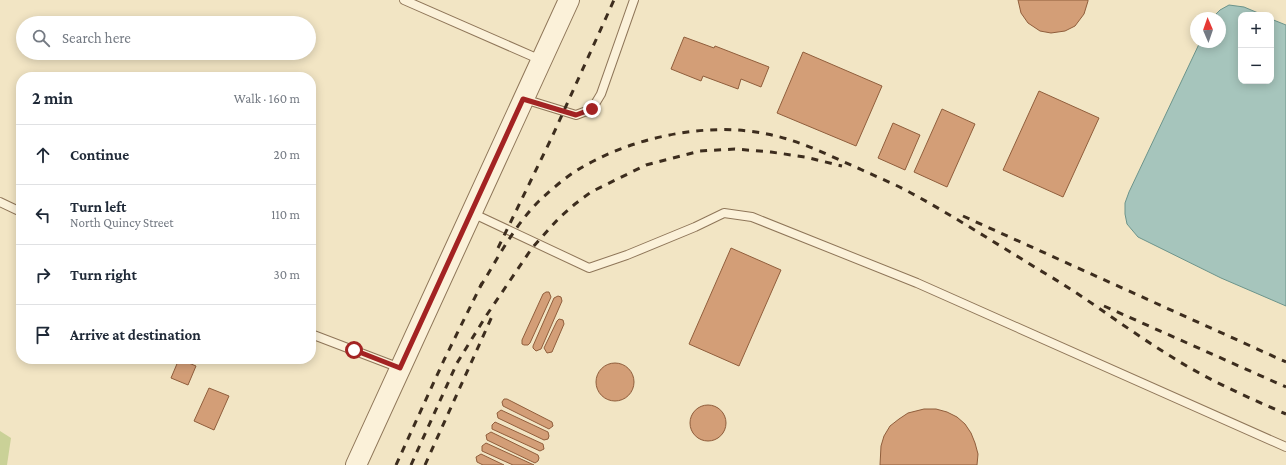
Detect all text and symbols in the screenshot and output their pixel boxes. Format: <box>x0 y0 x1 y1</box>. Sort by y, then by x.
north arrow <box>1190 12 1226 48</box>
map controls <box>1238 12 1274 84</box>
button: + <box>1238 12 1274 48</box>
search box <box>16 16 316 60</box>
icon: search <box>30 27 52 49</box>
text: Search here <box>62 30 131 46</box>
button: − <box>1238 48 1274 84</box>
text: 2 min <box>32 89 73 108</box>
text: Walk · 160 m <box>234 91 300 106</box>
route end <box>583 100 601 118</box>
icon: ahead <box>32 144 54 166</box>
text: Continue <box>70 147 129 163</box>
text: 20 m <box>274 147 300 162</box>
text: Turn left <box>70 199 126 215</box>
icon: left <box>32 204 54 226</box>
text: 110 m <box>271 207 300 222</box>
text: North Quincy Street <box>70 215 174 230</box>
icon: right <box>32 264 54 286</box>
text: Turn right <box>70 267 137 283</box>
text: 30 m <box>274 267 300 282</box>
icon: arrive <box>32 324 54 346</box>
text: Arrive at destination <box>70 327 201 343</box>
route start <box>345 341 363 359</box>

